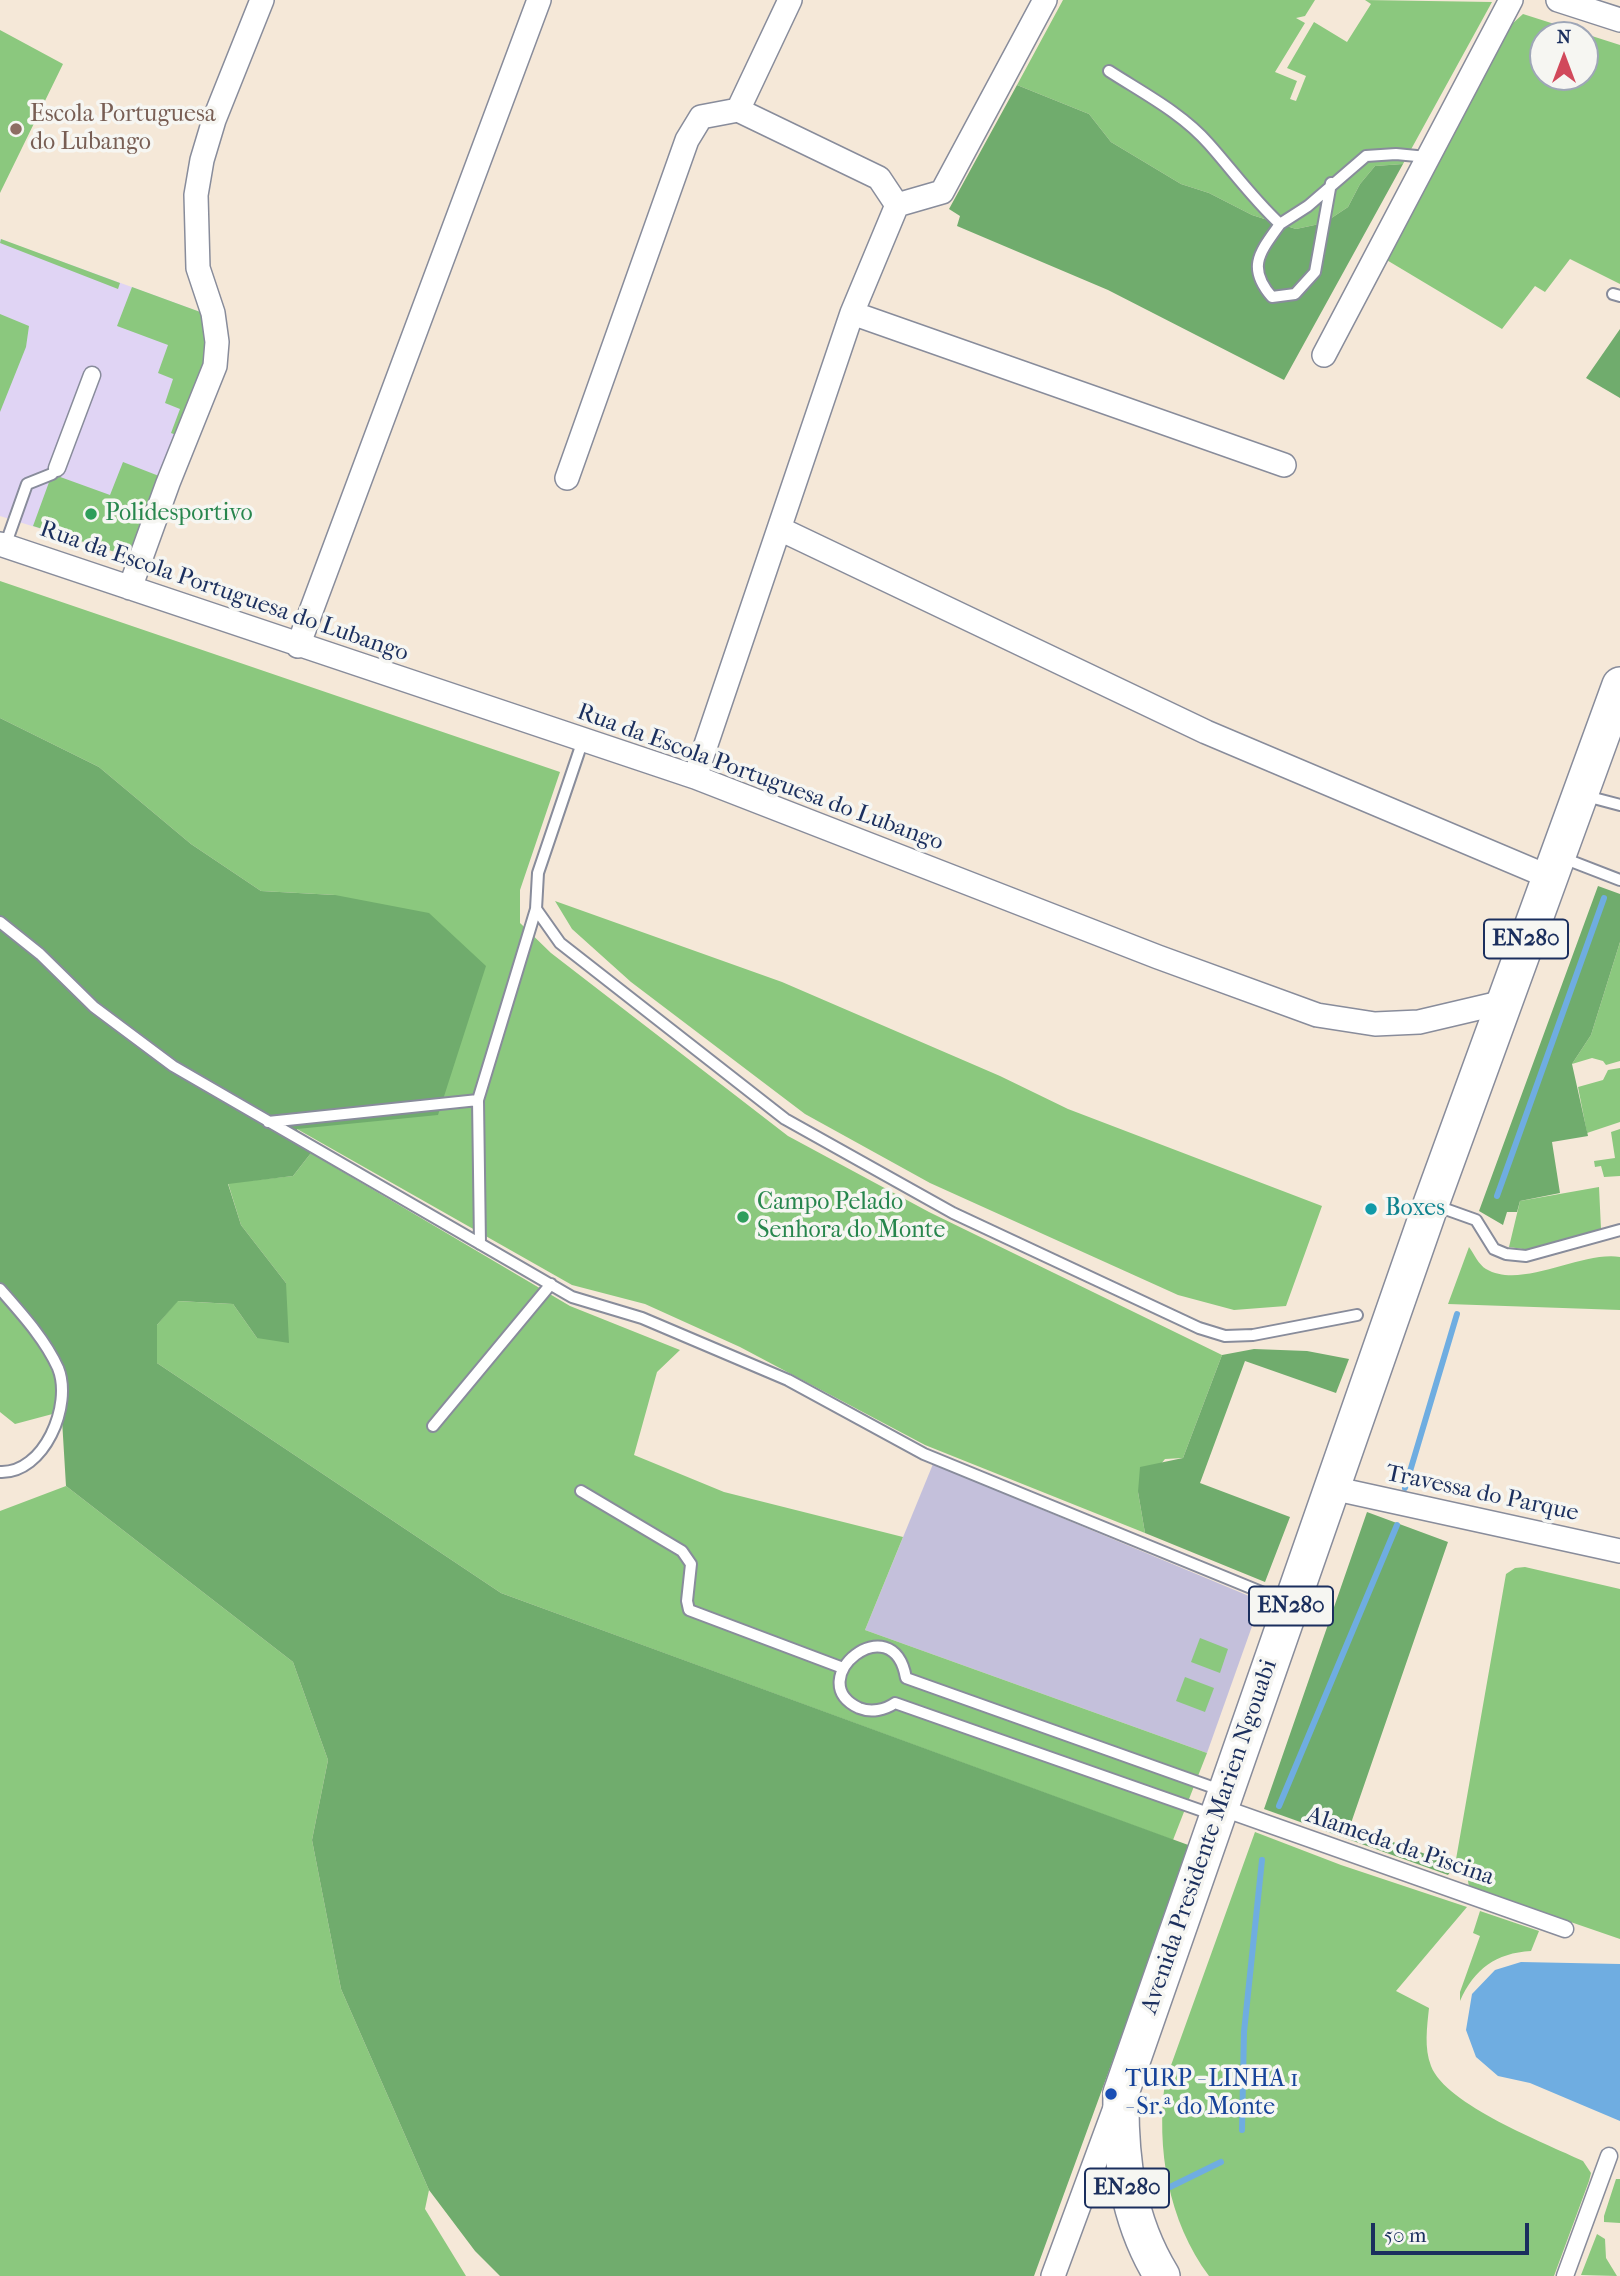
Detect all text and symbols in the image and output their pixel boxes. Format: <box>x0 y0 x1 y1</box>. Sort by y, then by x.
north arrow <box>1529 21 1599 91</box>
text: N <box>1557 26 1571 48</box>
place label: Escola Portuguesa do Lubango <box>30 101 216 157</box>
marker: Escola Portuguesa do Lubango <box>8 121 24 137</box>
place label: Polidesportivo <box>105 500 253 528</box>
marker: Polidesportivo <box>83 506 99 522</box>
street label: Rua da Escola Portuguesa do Lubango <box>36 515 412 669</box>
street label: Rua da Escola Portuguesa do Lubango <box>573 698 947 858</box>
road number: EN280 <box>1484 920 1568 958</box>
place label: Campo Pelado Senhora do Monte <box>757 1189 945 1245</box>
place label: Boxes <box>1385 1195 1445 1223</box>
marker: Boxes <box>1363 1201 1379 1217</box>
marker: Campo Pelado Senhora do Monte <box>735 1209 751 1225</box>
street label: Travessa do Parque <box>1383 1459 1581 1529</box>
road number: EN280 <box>1249 1586 1333 1625</box>
street label: Avenida Presidente Marien Ngouabi <box>1136 1656 1284 2018</box>
street label: Alameda da Piscina <box>1302 1801 1498 1893</box>
place label: TURP - LINHA 1 - Sr.ª do Monte <box>1125 2066 1298 2122</box>
marker: TURP - LINHA 1 - Sr.ª do Monte <box>1103 2086 1119 2102</box>
road number: EN280 <box>1085 2168 1169 2208</box>
scale bar <box>1375 2210 1532 2254</box>
text: 50 m <box>1384 2223 1427 2247</box>

